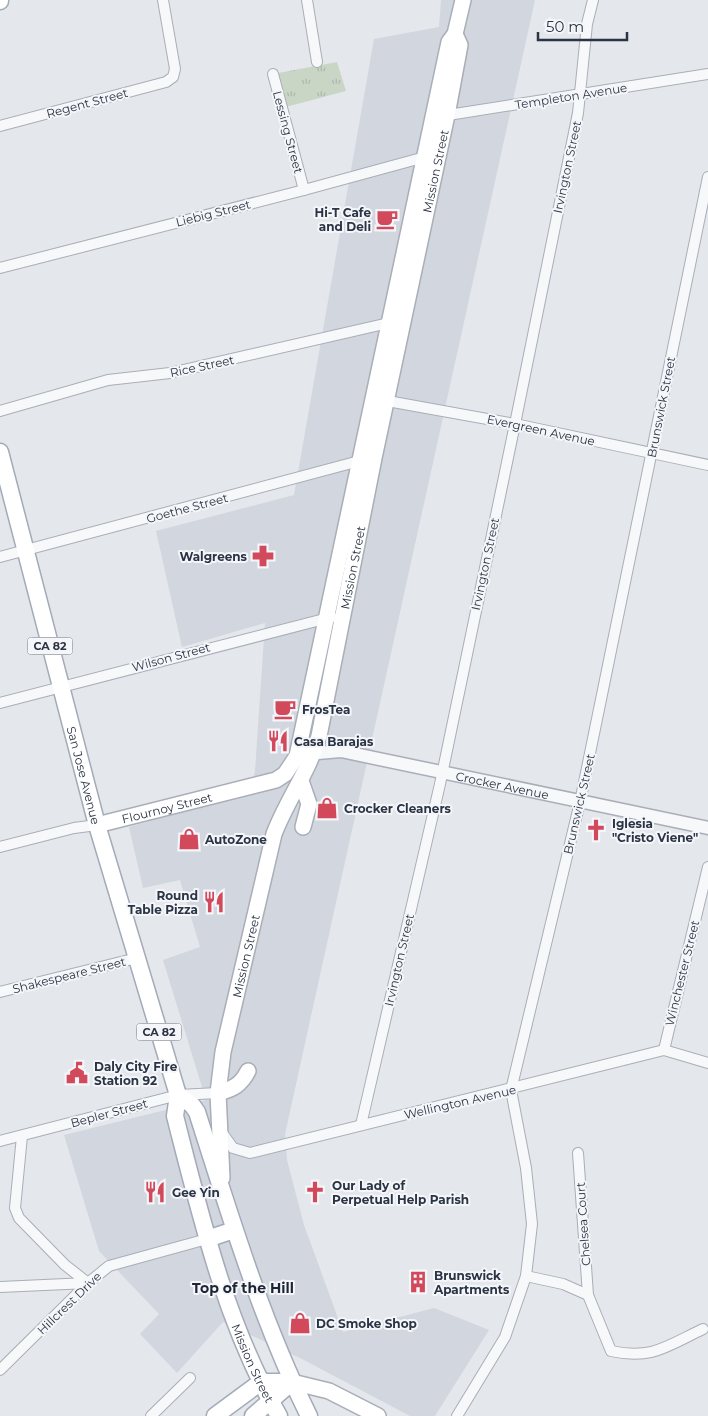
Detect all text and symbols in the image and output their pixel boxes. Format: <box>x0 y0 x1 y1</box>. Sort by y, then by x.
scale bar <box>538 10 627 42</box>
text: 50 m <box>546 17 584 36</box>
street label: Templeton Avenue <box>514 80 628 112</box>
street label: Regent Street <box>45 85 130 121</box>
street label: Lessing Street <box>270 89 306 175</box>
street label: Irvington Street <box>550 119 584 215</box>
street label: Mission Street <box>419 128 451 214</box>
street label: Liebig Street <box>174 196 252 230</box>
place label: Hi-T Cafe and Deli <box>315 205 371 234</box>
cafe icon: Hi-T Cafe and Deli <box>374 206 400 232</box>
street label: Rice Street <box>169 352 236 380</box>
street label: Brunswick Street <box>644 355 678 459</box>
street label: Evergreen Avenue <box>486 411 596 449</box>
street label: Goethe Street <box>145 490 229 526</box>
street label: Irvington Street <box>468 516 502 612</box>
street label: Mission Street <box>337 524 368 611</box>
pharmacy icon: Walgreens <box>250 543 276 569</box>
place label: Walgreens <box>179 549 248 564</box>
road number: CA 82 <box>28 637 72 654</box>
street label: Wilson Street <box>130 639 212 675</box>
cafe icon: FrosTea <box>272 696 298 722</box>
place label: FrosTea <box>302 702 350 717</box>
street label: San Jose Avenue <box>64 725 104 826</box>
restaurant icon: Casa Barajas <box>265 728 291 754</box>
place label: Casa Barajas <box>294 734 374 749</box>
street label: Brunswick Street <box>560 752 598 856</box>
street label: Crocker Avenue <box>454 768 550 802</box>
street label: Flournoy Street <box>120 789 214 826</box>
shop icon: Crocker Cleaners <box>314 795 340 821</box>
place label: Crocker Cleaners <box>344 801 452 816</box>
place label: Iglesia "Cristo Viene" <box>612 816 698 845</box>
church icon: Iglesia "Cristo Viene" <box>583 817 609 843</box>
shop icon: AutoZone <box>176 826 202 852</box>
place label: AutoZone <box>204 832 267 847</box>
place label: Round Table Pizza <box>128 888 198 917</box>
restaurant icon: Round Table Pizza <box>201 889 227 915</box>
street label: Irvington Street <box>381 912 417 1008</box>
street label: Mission Street <box>229 913 262 999</box>
street label: Winchester Street <box>662 918 702 1027</box>
street label: Shakespeare Street <box>11 954 127 996</box>
road number: CA 82 <box>136 1024 182 1040</box>
place label: Daly City Fire Station 92 <box>94 1059 178 1088</box>
public building icon: Daly City Fire Station 92 <box>64 1060 90 1086</box>
street label: Wellington Avenue <box>402 1082 518 1122</box>
street label: Bepler Street <box>69 1095 149 1130</box>
place label: Our Lady of Perpetual Help Parish <box>332 1178 469 1207</box>
restaurant icon: Gee Yin <box>142 1179 168 1205</box>
church icon: Our Lady of Perpetual Help Parish <box>302 1179 328 1205</box>
street label: Chelsea Court <box>573 1181 593 1266</box>
place label: Gee Yin <box>172 1185 220 1200</box>
place label: Brunswick Apartments <box>433 1268 510 1297</box>
street label: Hillcrest Drive <box>34 1269 104 1337</box>
building icon: Brunswick Apartments <box>405 1269 431 1295</box>
district label: Top of the Hill <box>192 1279 294 1297</box>
shop icon: DC Smoke Shop <box>287 1310 313 1336</box>
place label: DC Smoke Shop <box>316 1316 417 1331</box>
street label: Mission Street <box>229 1322 278 1405</box>

